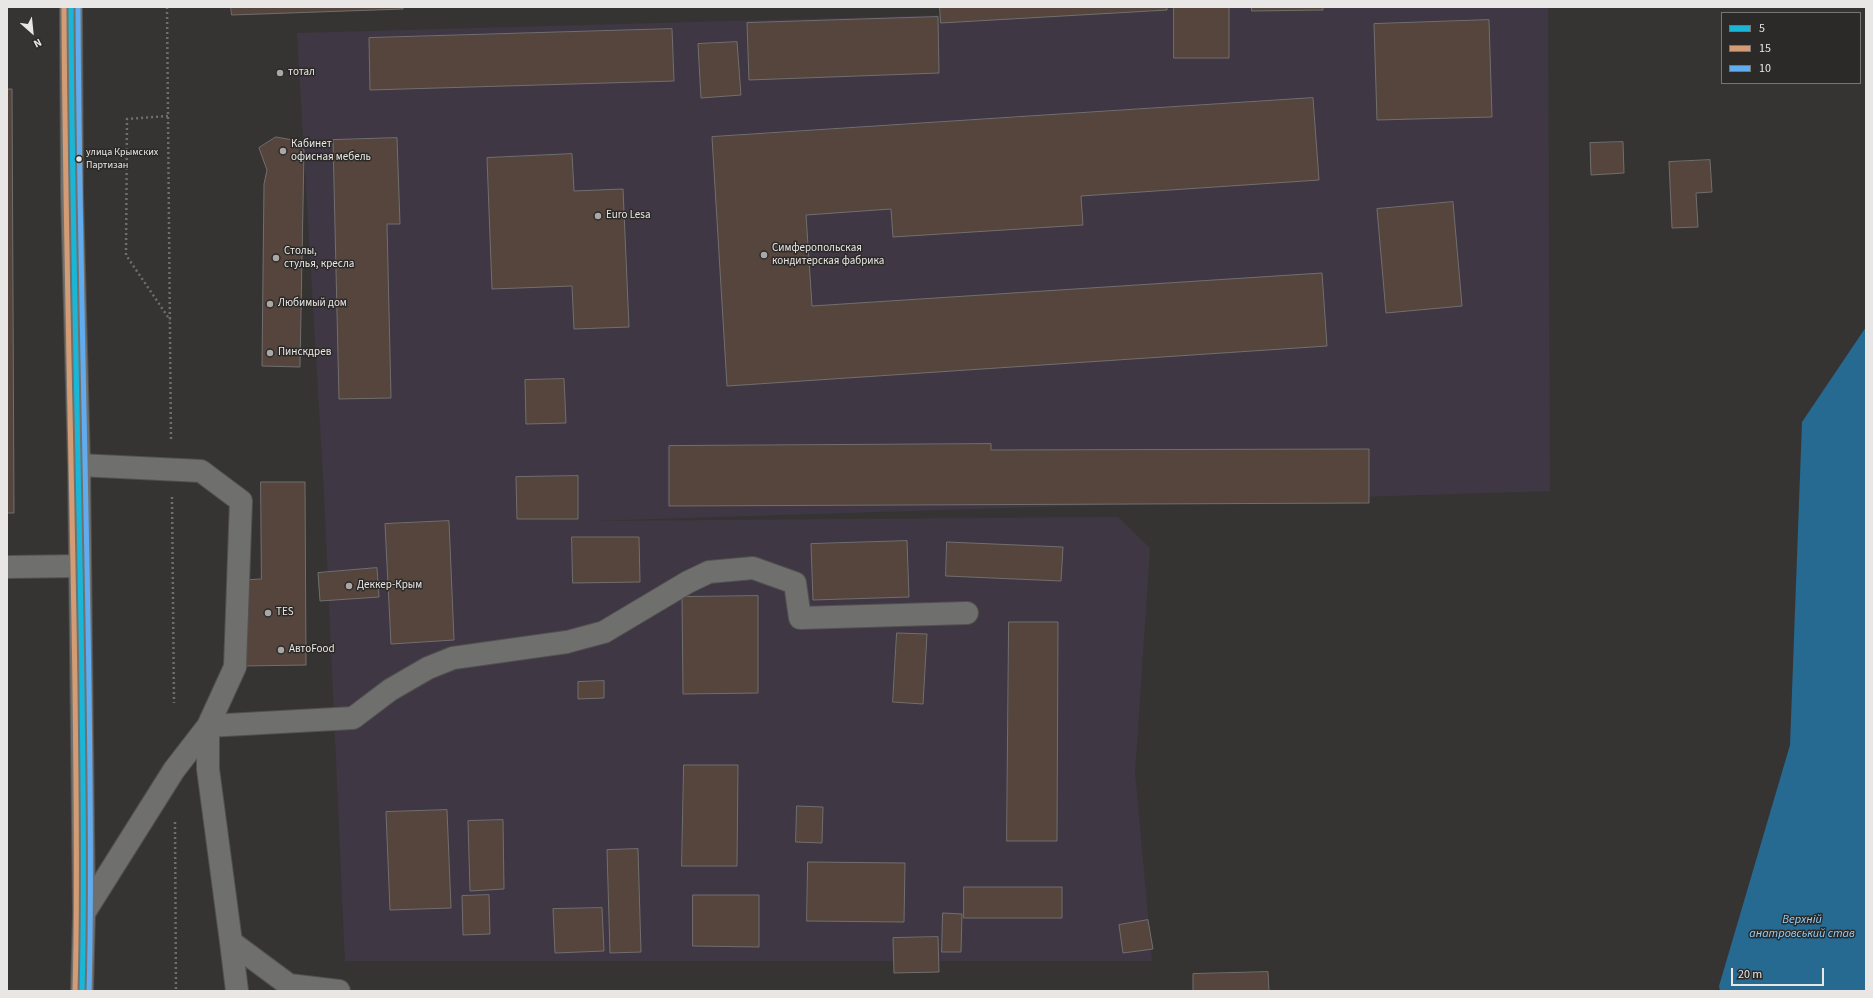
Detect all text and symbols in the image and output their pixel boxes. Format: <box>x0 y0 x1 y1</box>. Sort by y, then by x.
north arrow <box>12 12 52 52</box>
legend <box>1721 12 1861 84</box>
text: 5 <box>1759 20 1765 37</box>
text: N <box>31 35 44 51</box>
text: 15 <box>1759 40 1771 57</box>
text: 10 <box>1759 60 1771 77</box>
place label: тотал <box>288 66 315 80</box>
marker: тотал <box>275 68 285 78</box>
place label: Кабинет офисная мебель <box>291 138 371 164</box>
marker: Кабинет офисная мебель <box>278 146 288 156</box>
place label: улица Крымских Партизан <box>86 147 158 170</box>
marker: улица Крымских Партизан <box>74 154 84 164</box>
place label: Euro Lesa <box>606 209 650 223</box>
marker: Euro Lesa <box>593 211 603 221</box>
place label: Симферопольская кондитерская фабрика <box>772 242 884 268</box>
place label: Столы, стулья, кресла <box>284 245 354 271</box>
marker: Симферопольская кондитерская фабрика <box>759 250 769 260</box>
marker: Столы, стулья, кресла <box>271 253 281 263</box>
place label: Любимый дом <box>278 297 347 311</box>
marker: Любимый дом <box>265 299 275 309</box>
place label: Пинскдрев <box>278 346 331 360</box>
marker: Пинскдрев <box>265 348 275 358</box>
place label: Деккер-Крым <box>357 579 422 593</box>
marker: Деккер-Крым <box>344 581 354 591</box>
place label: TES <box>276 606 294 620</box>
marker: TES <box>263 608 273 618</box>
place label: АвтоFood <box>289 643 334 657</box>
marker: АвтоFood <box>276 645 286 655</box>
water label: Верхній анатровський став <box>1749 913 1855 941</box>
scale bar <box>1733 960 1826 986</box>
text: 20 m <box>1738 966 1762 983</box>

